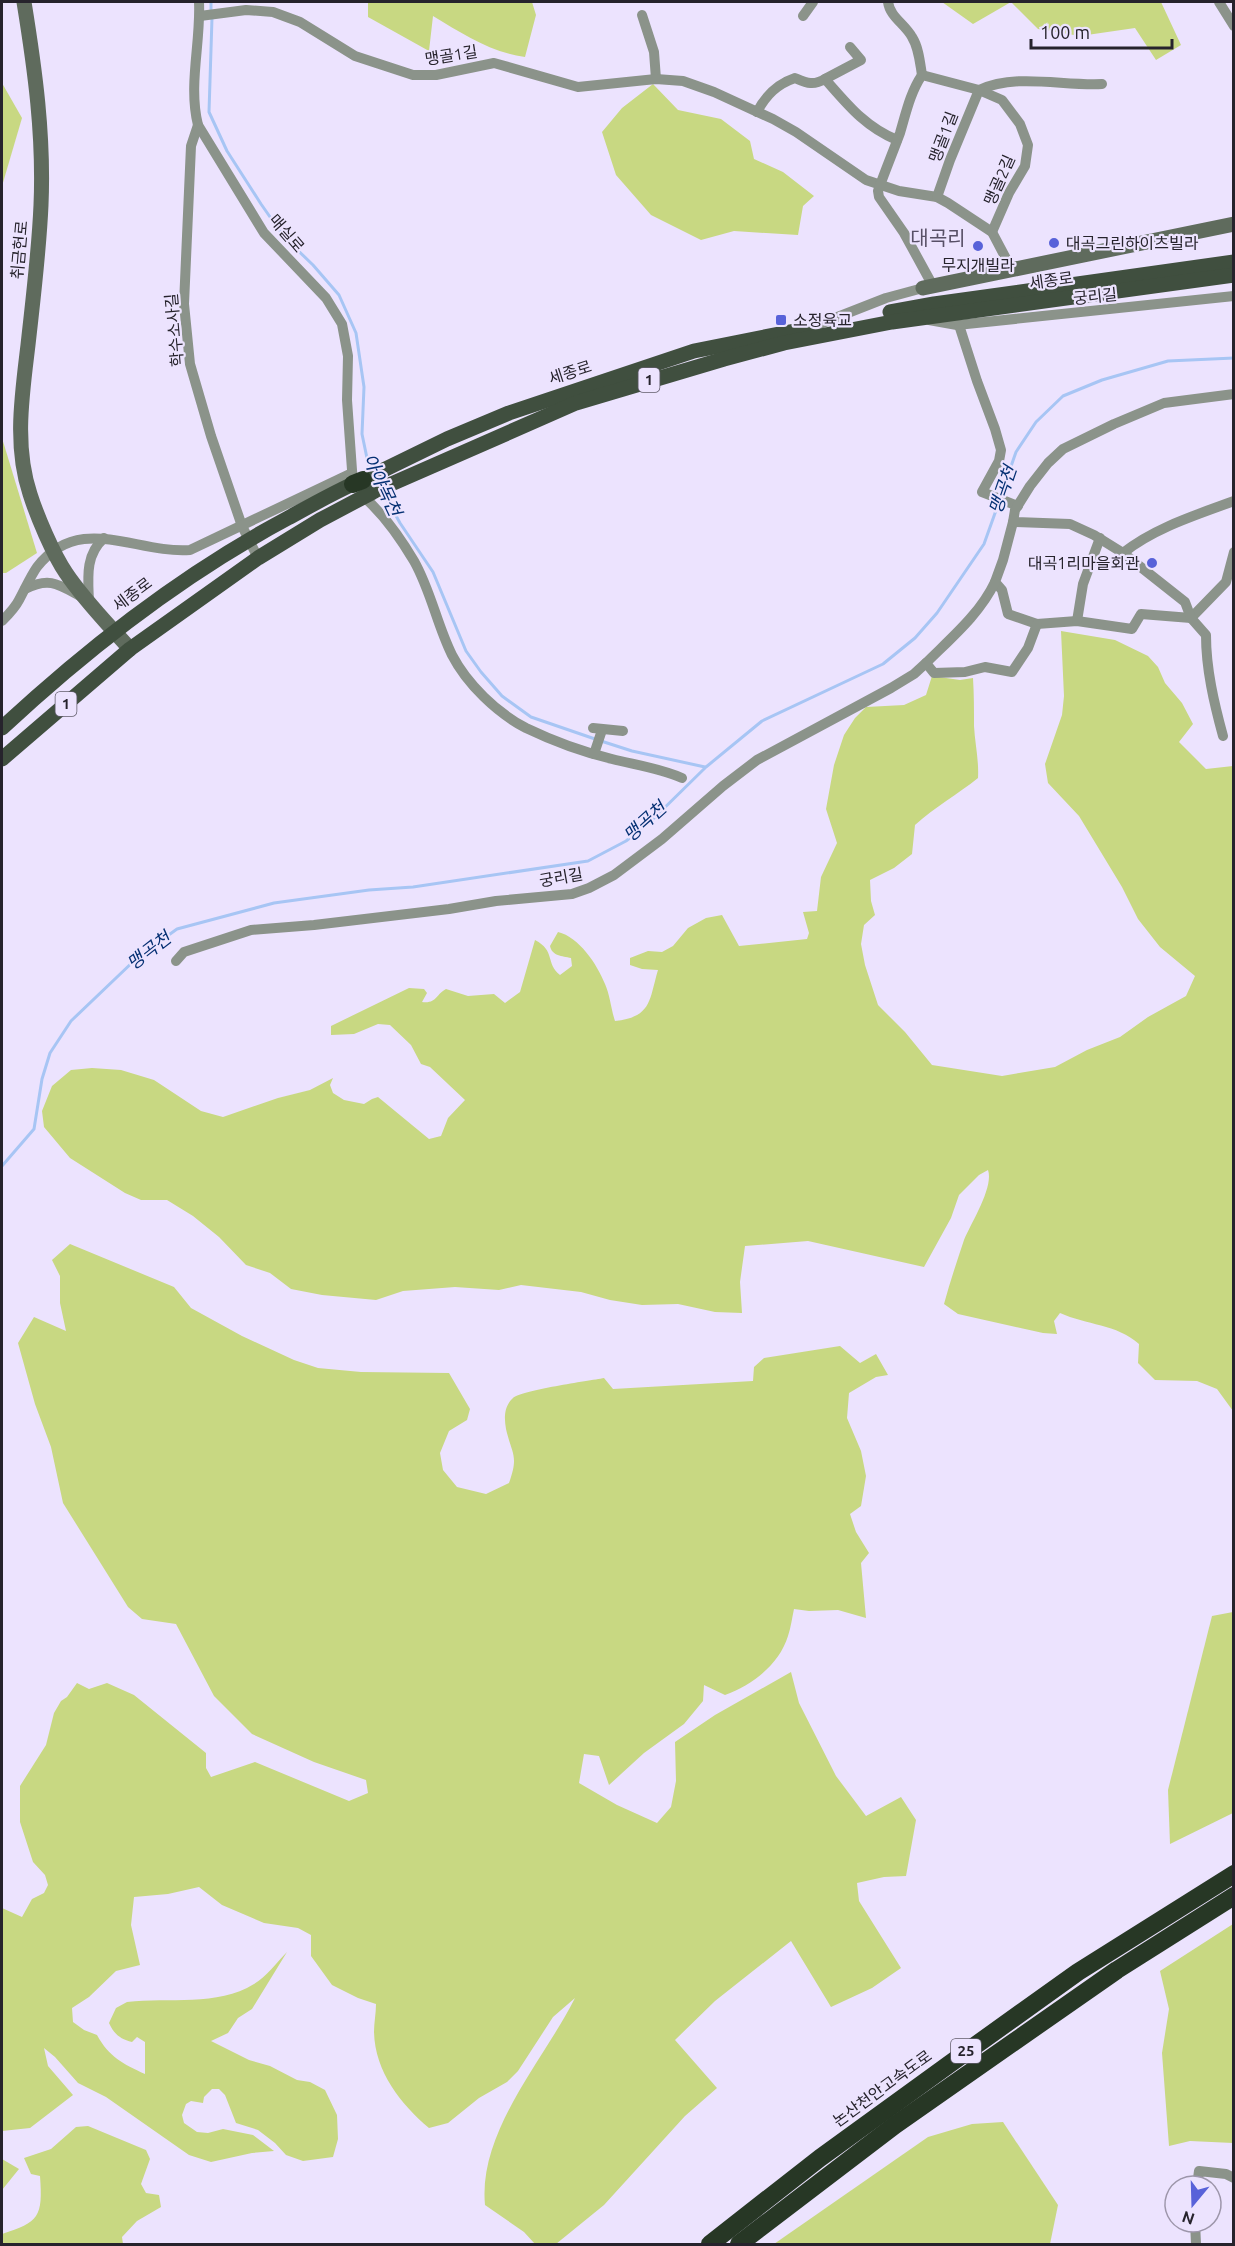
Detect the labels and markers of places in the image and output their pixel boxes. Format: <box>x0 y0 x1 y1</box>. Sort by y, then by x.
place label: 대곡그린하이츠빌라 <box>1066 234 1199 252</box>
marker: 대곡그린하이츠빌라 <box>1047 236 1061 250</box>
marker: 무지개빌라 <box>971 239 985 253</box>
place label: 무지개빌라 <box>941 256 1015 274</box>
place label: 소정육교 <box>793 311 852 329</box>
marker: 소정육교 <box>774 313 788 327</box>
place label: 대곡1리마을회관 <box>1028 554 1140 572</box>
marker: 대곡1리마을회관 <box>1145 556 1159 570</box>

